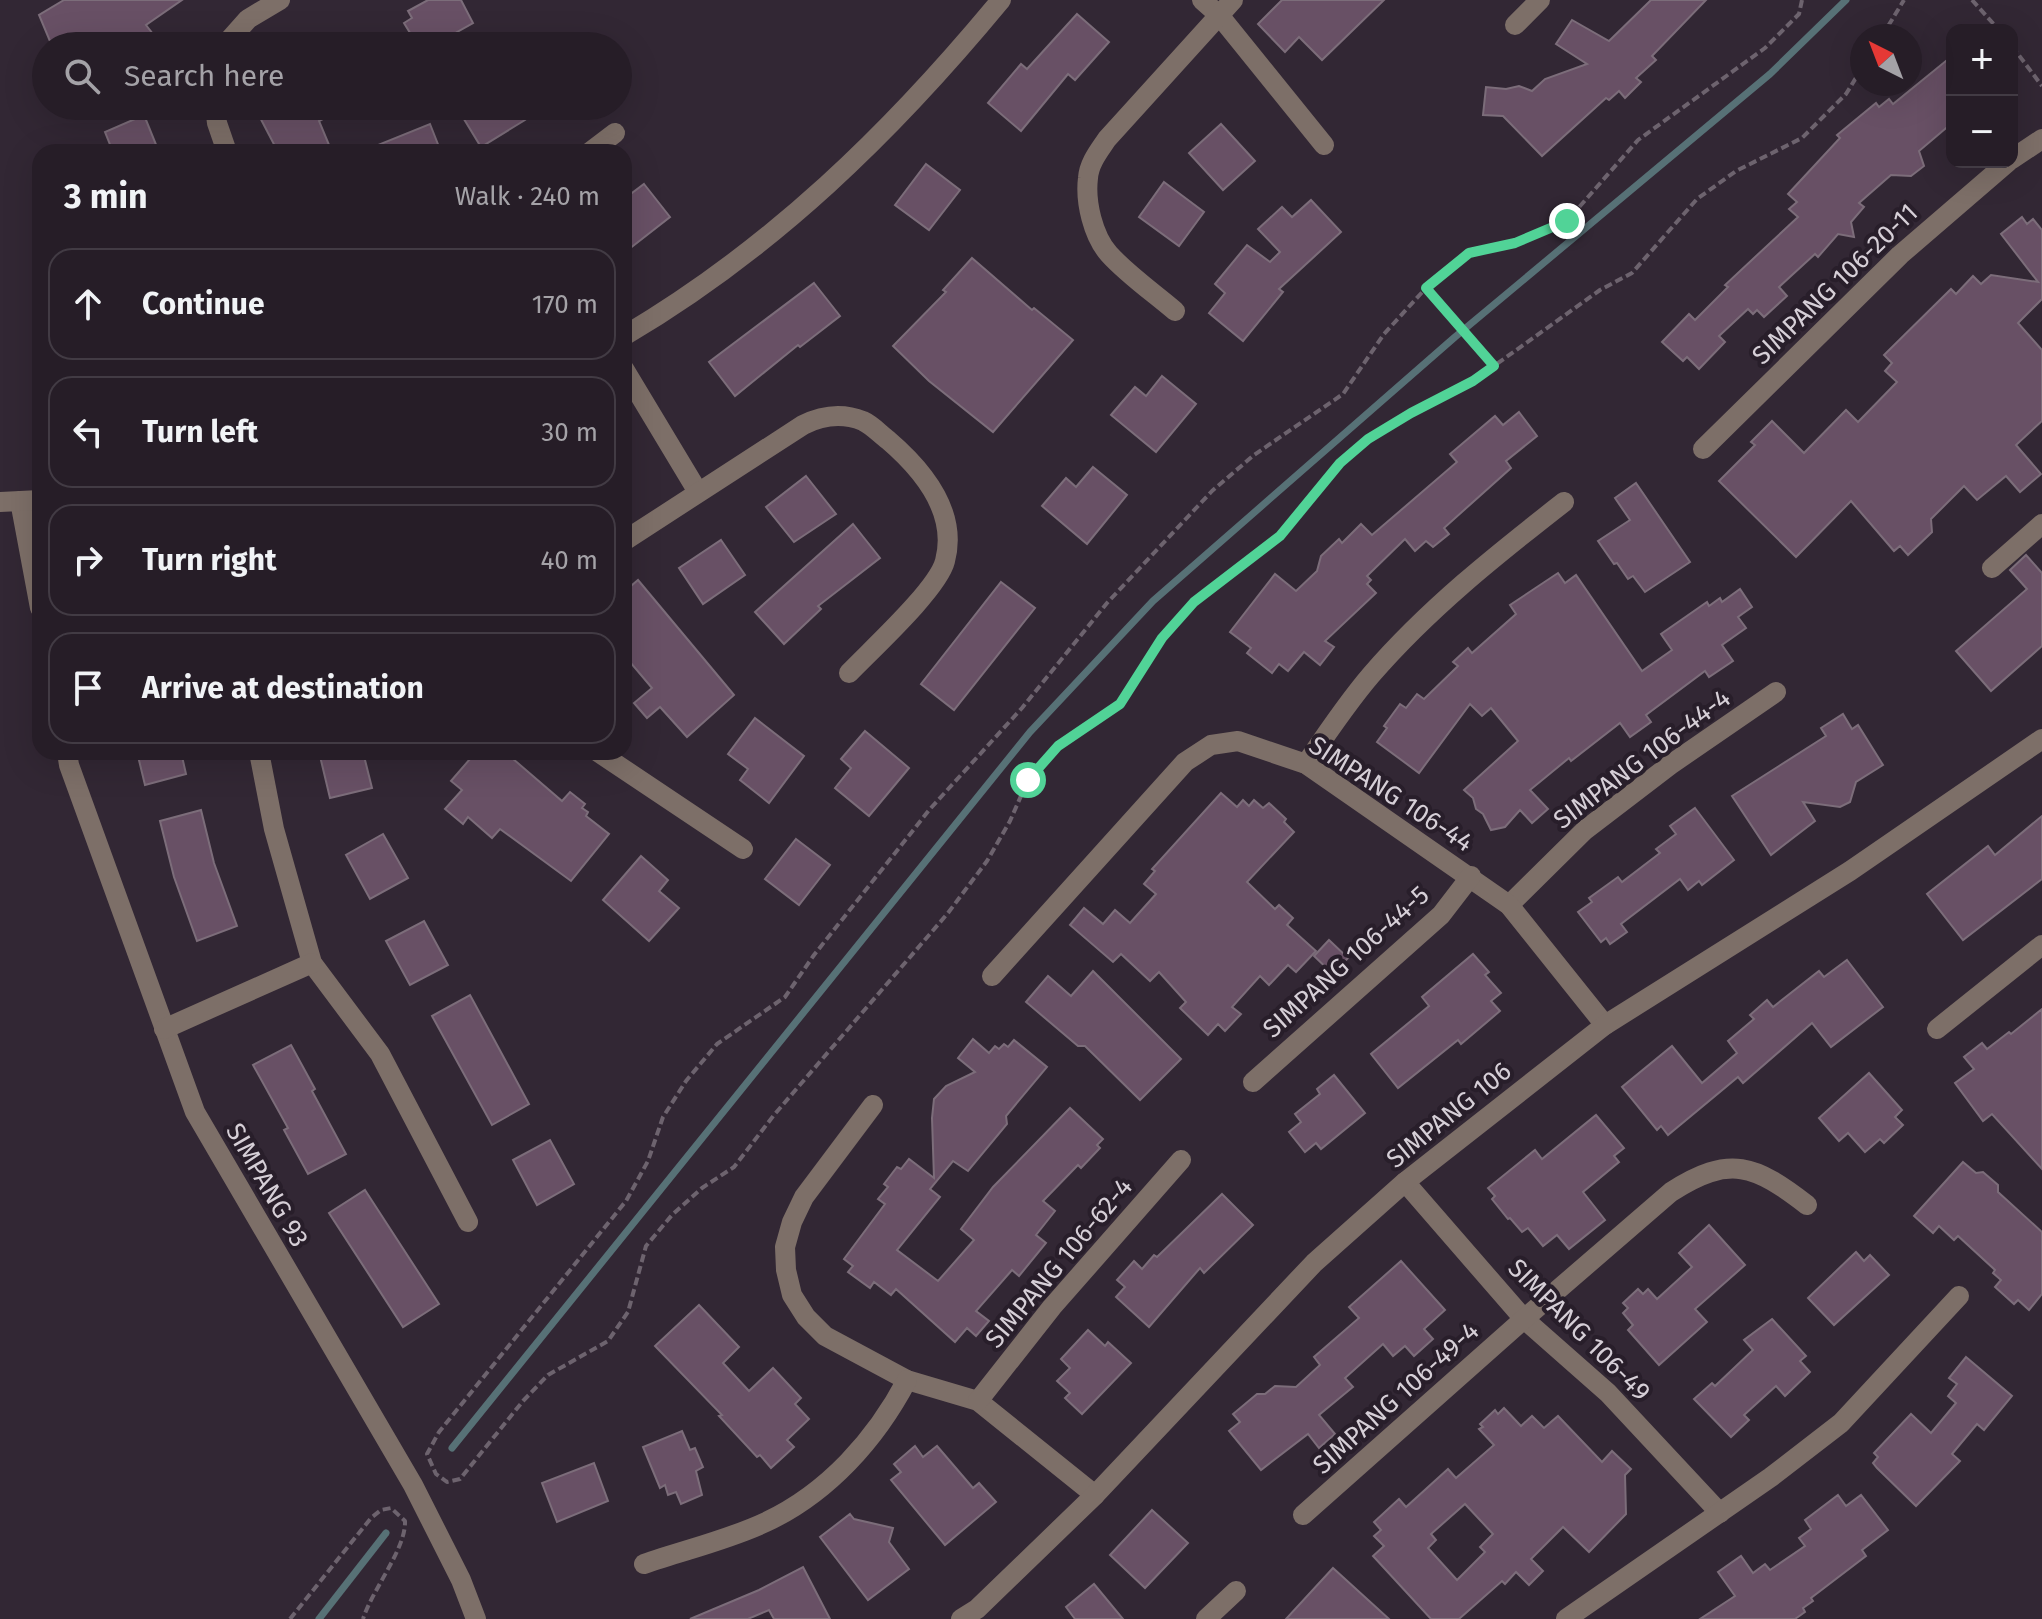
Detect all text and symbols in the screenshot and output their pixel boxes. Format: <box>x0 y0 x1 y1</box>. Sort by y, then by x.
north arrow <box>1850 24 1922 96</box>
map controls <box>1946 24 2018 168</box>
button: + <box>1946 24 2018 96</box>
search box <box>32 32 632 120</box>
icon: search <box>60 54 104 98</box>
text: Search here <box>124 58 284 94</box>
button: − <box>1946 96 2018 168</box>
text: 3 min <box>64 176 148 217</box>
text: Walk · 240 m <box>455 181 600 212</box>
street label: SIMPANG 106-20-11 <box>1746 197 1924 371</box>
route end <box>1549 203 1585 239</box>
icon: ahead <box>66 282 110 326</box>
text: Continue <box>142 286 265 322</box>
text: 170 m <box>532 289 598 320</box>
icon: left <box>66 410 110 454</box>
text: Turn left <box>142 414 258 450</box>
text: 30 m <box>541 417 598 448</box>
icon: right <box>66 538 110 582</box>
text: Turn right <box>142 542 277 578</box>
text: 40 m <box>540 545 598 576</box>
icon: arrive <box>66 666 110 710</box>
text: Arrive at destination <box>142 670 424 706</box>
street label: SIMPANG 106-44-4 <box>1548 682 1737 836</box>
street label: SIMPANG 106-44 <box>1303 730 1479 859</box>
route start <box>1010 762 1046 798</box>
street label: SIMPANG 106-44-5 <box>1257 879 1435 1045</box>
street label: SIMPANG 106 <box>1380 1055 1518 1175</box>
street label: SIMPANG 93 <box>219 1118 315 1252</box>
street label: SIMPANG 106-62-4 <box>979 1172 1139 1354</box>
street label: SIMPANG 106-49 <box>1501 1252 1657 1408</box>
street label: SIMPANG 106-49-4 <box>1307 1315 1485 1481</box>

